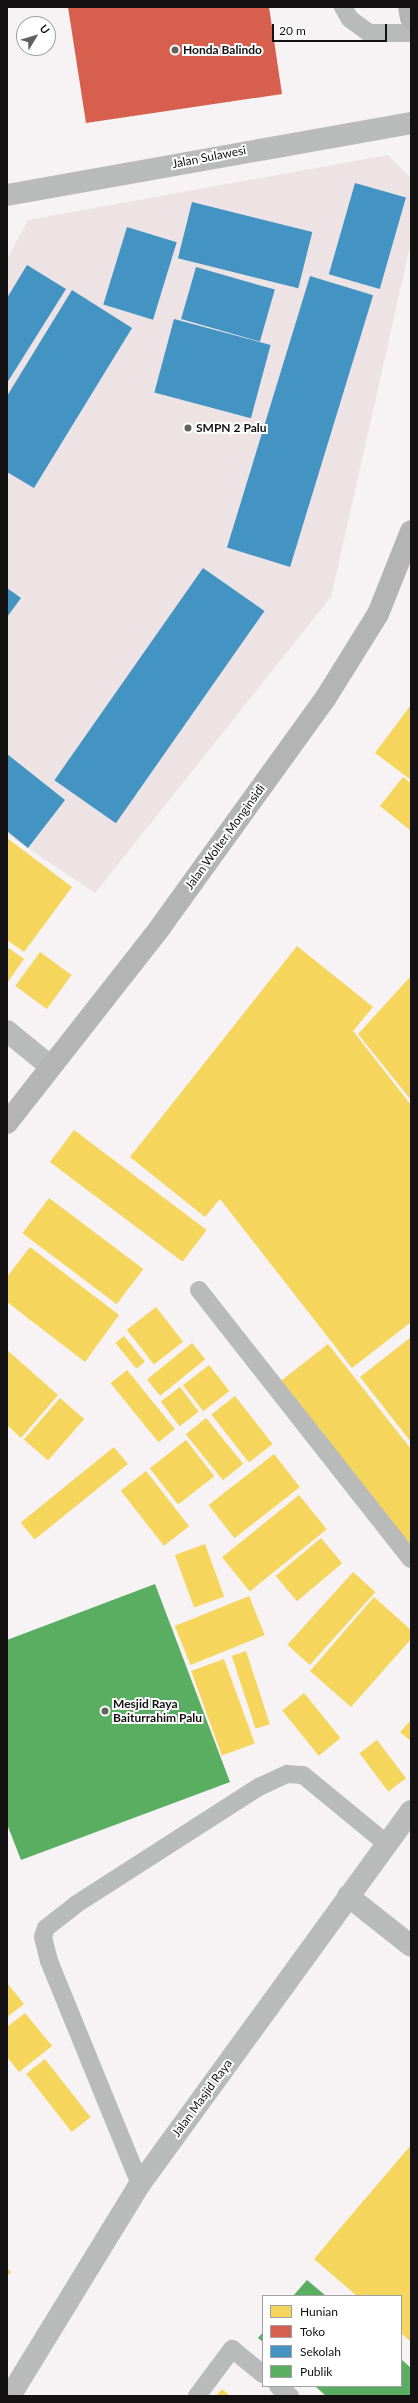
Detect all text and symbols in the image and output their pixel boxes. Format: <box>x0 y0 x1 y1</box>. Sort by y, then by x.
north arrow <box>16 16 56 56</box>
scale bar <box>274 16 389 42</box>
text: U <box>37 22 53 36</box>
text: 20 m <box>279 23 306 38</box>
place label: Honda Balindo <box>183 43 262 57</box>
marker: Honda Balindo <box>170 45 180 55</box>
street label: Jalan Sulawesi <box>171 143 247 171</box>
place label: SMPN 2 Palu <box>196 421 266 435</box>
marker: SMPN 2 Palu <box>183 423 193 433</box>
street label: Jalan Wolter Monginsidi <box>182 782 268 892</box>
place label: Mesjid Raya Baiturrahim Palu <box>113 1697 202 1725</box>
marker: Mesjid Raya Baiturrahim Palu <box>100 1706 110 1716</box>
street label: Jalan Masjid Raya <box>169 2056 235 2140</box>
legend <box>262 2295 402 2387</box>
text: Hunian <box>300 2304 338 2319</box>
text: Toko <box>300 2324 325 2339</box>
text: Sekolah <box>300 2344 341 2359</box>
text: Publik <box>300 2364 332 2379</box>

